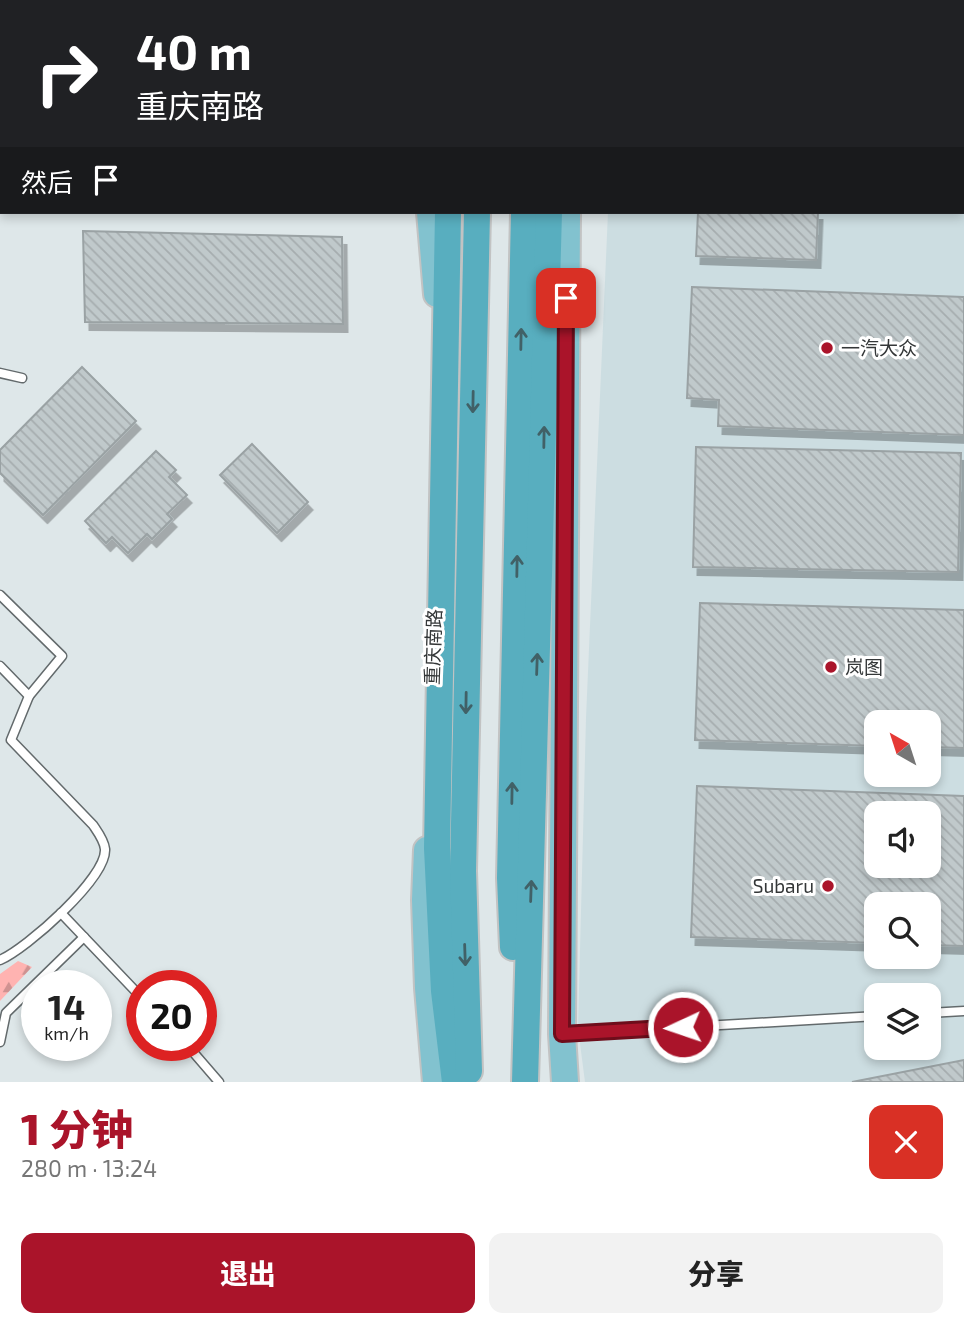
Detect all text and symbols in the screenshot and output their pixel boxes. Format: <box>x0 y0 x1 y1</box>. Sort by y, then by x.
text: 40 m <box>136 21 252 80</box>
icon: right <box>21 28 112 119</box>
text: 重庆南路 <box>136 86 264 124</box>
icon: arrive <box>87 161 125 199</box>
text: 然后 <box>21 166 73 197</box>
pin <box>536 268 596 328</box>
icon: arrive <box>547 279 585 317</box>
one-way arrow <box>515 327 528 350</box>
place label: 一汽大众 <box>841 336 917 359</box>
marker: 一汽大众 <box>819 340 835 356</box>
one-way arrow <box>466 391 480 414</box>
one-way arrow <box>537 425 550 448</box>
one-way arrow <box>510 555 523 578</box>
street label: 重庆南路 <box>420 609 445 685</box>
one-way arrow <box>531 653 544 676</box>
place label: 岚图 <box>845 655 883 678</box>
marker: 岚图 <box>823 659 839 675</box>
one-way arrow <box>460 692 473 715</box>
north arrow <box>864 710 942 788</box>
map controls <box>864 710 941 1060</box>
one-way arrow <box>505 782 519 805</box>
button: sound <box>864 801 941 878</box>
place label: Subaru <box>753 874 814 897</box>
marker: Subaru <box>820 878 836 894</box>
one-way arrow <box>524 880 538 903</box>
button: search <box>864 892 941 969</box>
one-way arrow <box>459 944 472 967</box>
speed limit sign: 20 <box>126 970 217 1061</box>
button: layers <box>864 983 941 1060</box>
text: 14 <box>48 985 85 1027</box>
position arrow <box>646 990 720 1064</box>
text: km/h <box>44 1022 89 1044</box>
text: 1 分钟 <box>21 1103 133 1153</box>
button: close <box>869 1105 943 1179</box>
text: 280 m · 13:24 <box>21 1154 157 1182</box>
button: 退出 <box>21 1233 475 1313</box>
button: 分享 <box>489 1233 943 1313</box>

